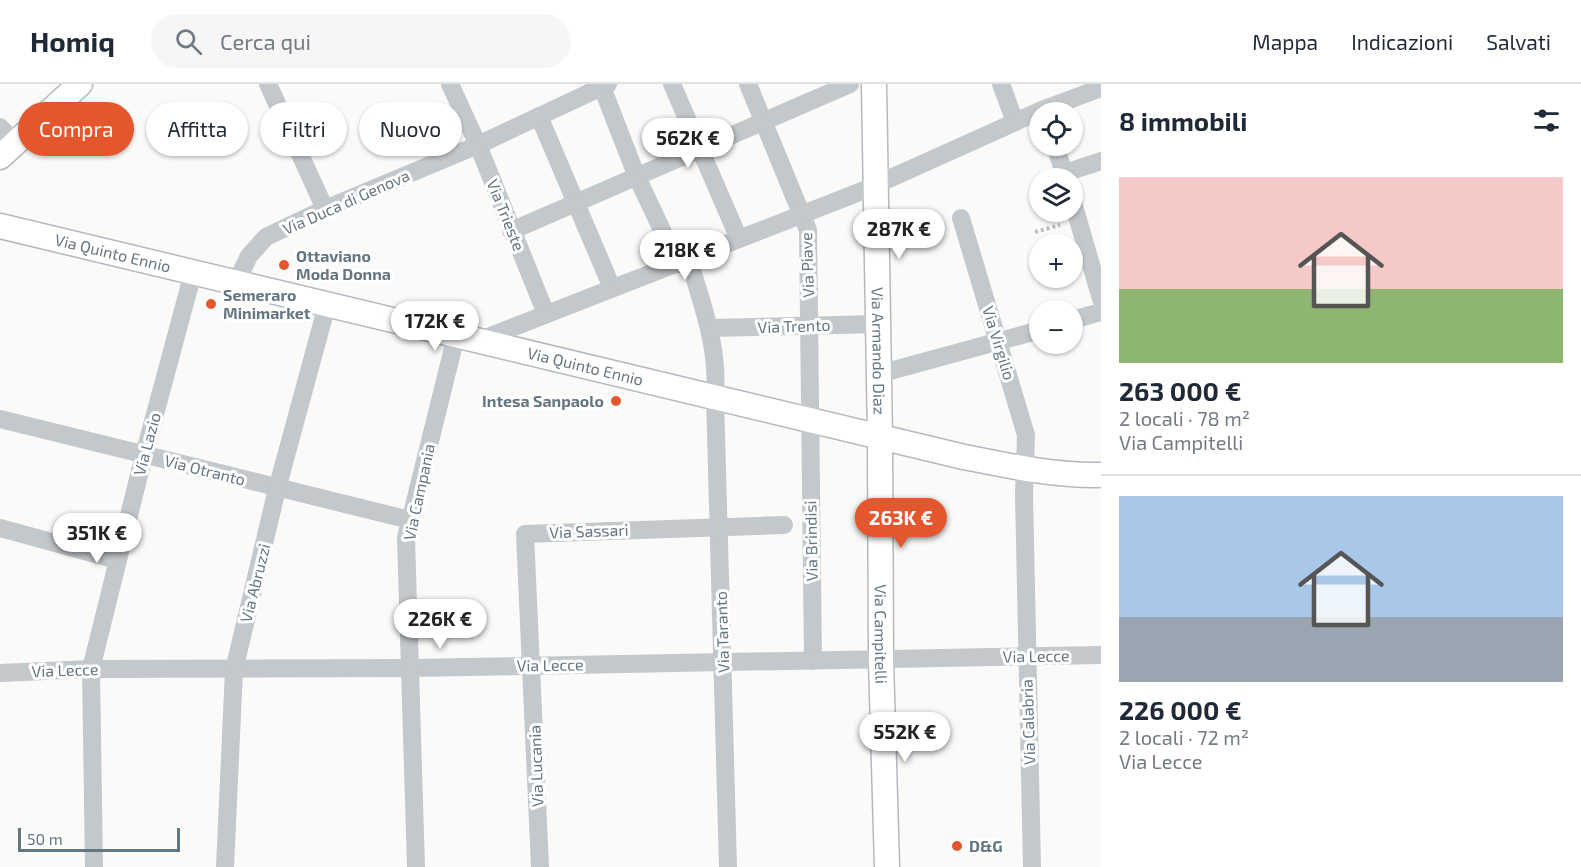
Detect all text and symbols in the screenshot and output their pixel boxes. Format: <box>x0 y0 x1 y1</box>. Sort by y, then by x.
search box <box>151 14 571 68</box>
text: Homiq <box>30 24 115 58</box>
icon: search <box>172 25 205 58</box>
text: Cerca qui <box>220 28 311 54</box>
text: Mappa <box>1252 29 1318 54</box>
text: Indicazioni <box>1351 29 1453 54</box>
text: Salvati <box>1486 29 1551 54</box>
chip: Compra <box>18 102 134 156</box>
chip: Affitta <box>146 102 248 156</box>
chip: Filtri <box>260 102 347 156</box>
chip: Nuovo <box>359 102 462 156</box>
map controls <box>1029 102 1083 354</box>
button: locate <box>1029 102 1083 156</box>
icon: filters <box>1530 104 1563 137</box>
text: 8 immobili <box>1119 105 1247 136</box>
pin: 562K € <box>639 118 737 169</box>
text: 562K € <box>656 125 720 149</box>
street label: Via Duca di Genova <box>279 165 412 238</box>
button: layers <box>1029 168 1083 222</box>
street label: Via Trieste <box>484 176 529 253</box>
pin: 287K € <box>850 209 948 260</box>
text: 287K € <box>867 216 931 240</box>
icon: home <box>1287 216 1395 324</box>
street label: Via Quinto Ennio <box>53 229 173 276</box>
pin: 218K € <box>636 230 734 281</box>
street label: Via Piave <box>796 232 817 298</box>
button: + <box>1029 234 1083 288</box>
text: 218K € <box>654 237 716 261</box>
place label: Ottaviano Moda Donna <box>296 246 391 283</box>
marker: Ottaviano Moda Donna <box>277 258 291 272</box>
place label: Semeraro Minimarket <box>223 285 311 322</box>
street label: Via Armando Diaz <box>868 287 890 415</box>
marker: Semeraro Minimarket <box>204 297 218 311</box>
button: − <box>1029 300 1083 354</box>
pin: 172K € <box>386 301 484 352</box>
street label: Via Virgilio <box>979 304 1020 382</box>
text: 172K € <box>405 308 465 332</box>
street label: Via Trento <box>757 315 831 336</box>
street label: Via Quinto Ennio <box>526 343 645 389</box>
text: 263 000 € <box>1119 375 1241 406</box>
place label: Intesa Sanpaolo <box>482 391 604 410</box>
marker: Intesa Sanpaolo <box>609 394 623 408</box>
text: 2 locali · 78 m² <box>1119 406 1250 430</box>
street label: Via Lazio <box>129 410 164 477</box>
text: Via Campitelli <box>1119 430 1243 454</box>
street label: Via Campania <box>399 442 438 542</box>
street label: Via Otranto <box>163 450 247 489</box>
pin: 263K € <box>852 498 950 549</box>
street label: Via Brindisi <box>800 500 821 582</box>
text: 263K € <box>869 505 933 529</box>
pin: 351K € <box>48 513 146 564</box>
text: 351K € <box>67 520 127 544</box>
street label: Via Sassari <box>549 520 629 541</box>
icon: home <box>1287 535 1395 643</box>
street label: Via Abruzzi <box>236 541 273 624</box>
street label: Via Campitelli <box>872 584 892 684</box>
street label: Via Taranto <box>711 591 732 673</box>
pin: 226K € <box>391 599 489 650</box>
text: 226K € <box>408 606 472 630</box>
street label: Via Lecce <box>1002 645 1070 666</box>
street label: Via Lecce <box>516 654 584 675</box>
street label: Via Lecce <box>31 659 99 680</box>
street label: Via Calabria <box>1017 679 1038 765</box>
text: 226 000 € <box>1119 694 1242 725</box>
pin: 552K € <box>856 712 954 763</box>
text: 552K € <box>873 719 937 743</box>
street label: Via Lucania <box>525 725 546 807</box>
text: 2 locali · 72 m² <box>1119 725 1249 749</box>
text: Via Lecce <box>1119 749 1203 773</box>
scale bar <box>18 825 180 852</box>
text: 50 m <box>27 829 63 848</box>
place label: D&G <box>969 836 1003 855</box>
marker: D&G <box>950 839 964 853</box>

